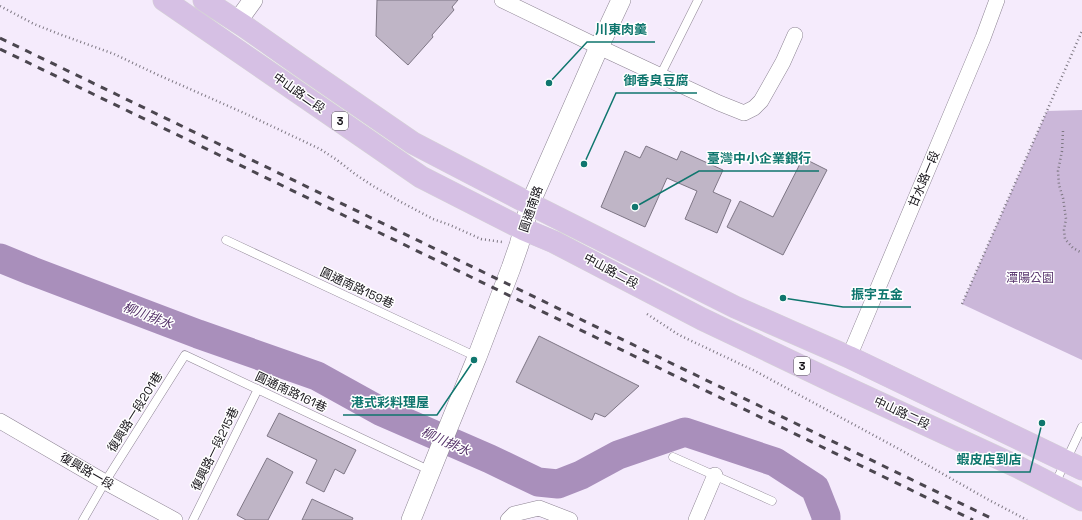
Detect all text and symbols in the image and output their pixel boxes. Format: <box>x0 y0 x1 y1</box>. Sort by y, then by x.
callout: 川東肉羹 <box>587 17 655 42</box>
text: 川東肉羹 <box>595 21 647 38</box>
callout: 御香臭豆腐 <box>616 68 697 93</box>
street label: 中山路二段 <box>270 69 328 117</box>
text: 御香臭豆腐 <box>623 72 689 89</box>
road number: 3 <box>332 112 348 130</box>
callout: 臺灣中小企業銀行 <box>699 146 819 171</box>
street label: 甘水路一段 <box>905 148 943 210</box>
text: 臺灣中小企業銀行 <box>707 150 811 167</box>
street label: 圓通南路 <box>516 184 546 234</box>
street label: 中山路二段 <box>581 250 641 292</box>
street label: 圓通南路159巷 <box>318 264 396 312</box>
park label: 潭陽公園 <box>1006 270 1054 286</box>
callout: 振宇五金 <box>843 282 911 307</box>
text: 振宇五金 <box>851 286 903 303</box>
water label: 柳川排水 <box>120 298 176 333</box>
road number: 3 <box>794 357 810 375</box>
street label: 圓通南路161巷 <box>253 368 329 416</box>
street label: 復興路一段201巷 <box>104 369 166 455</box>
callout: 港式彩料理屋 <box>343 390 437 415</box>
street label: 中山路二段 <box>871 393 933 433</box>
text: 港式彩料理屋 <box>351 394 429 411</box>
street label: 復興路一段215巷 <box>188 404 242 494</box>
water label: 柳川排水 <box>419 423 474 460</box>
callout: 蝦皮店到店 <box>949 447 1030 472</box>
street label: 復興路一段 <box>57 449 117 493</box>
text: 蝦皮店到店 <box>956 451 1022 468</box>

